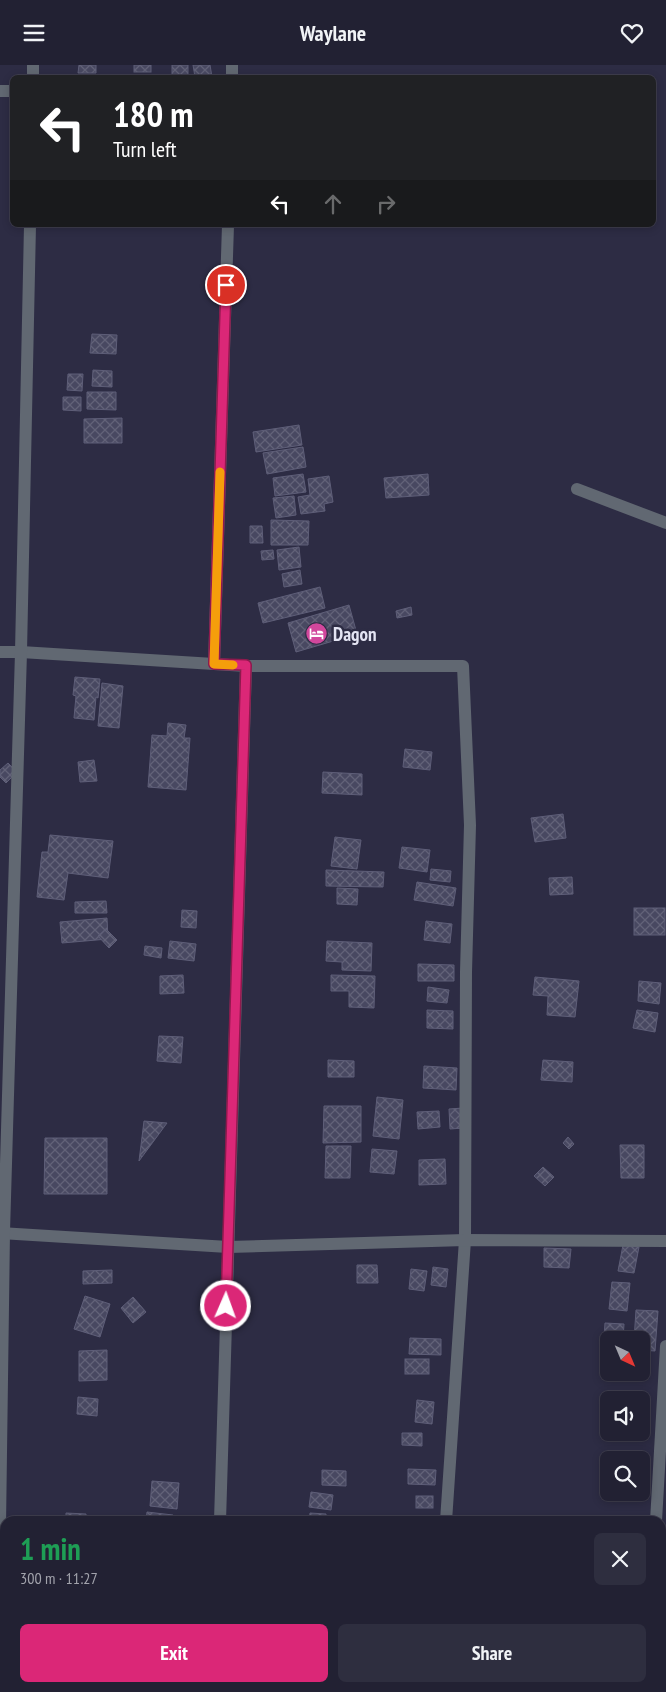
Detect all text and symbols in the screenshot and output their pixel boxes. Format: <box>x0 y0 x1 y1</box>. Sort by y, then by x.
icon: menu <box>20 19 48 47</box>
text: Waylane <box>300 19 366 47</box>
icon: heart <box>618 19 646 47</box>
text: 180 m <box>113 91 194 137</box>
icon: left <box>30 95 95 160</box>
text: Turn left <box>113 135 177 163</box>
icon: left <box>266 190 294 218</box>
icon: ahead <box>319 190 347 218</box>
icon: right <box>372 190 400 218</box>
pin <box>205 264 247 306</box>
icon: arrive <box>212 271 240 299</box>
hotel icon: Dagon <box>305 622 329 646</box>
place label: Dagon <box>333 622 376 646</box>
position arrow <box>199 1279 251 1331</box>
north arrow <box>600 1331 650 1381</box>
map controls <box>600 1331 650 1501</box>
button: sound <box>600 1391 650 1441</box>
button: search <box>600 1451 650 1501</box>
text: 1 min <box>20 1529 81 1568</box>
button: close <box>594 1533 646 1585</box>
text: 300 m · 11:27 <box>20 1568 98 1588</box>
button: Exit <box>20 1624 328 1682</box>
button: Share <box>338 1624 646 1682</box>

